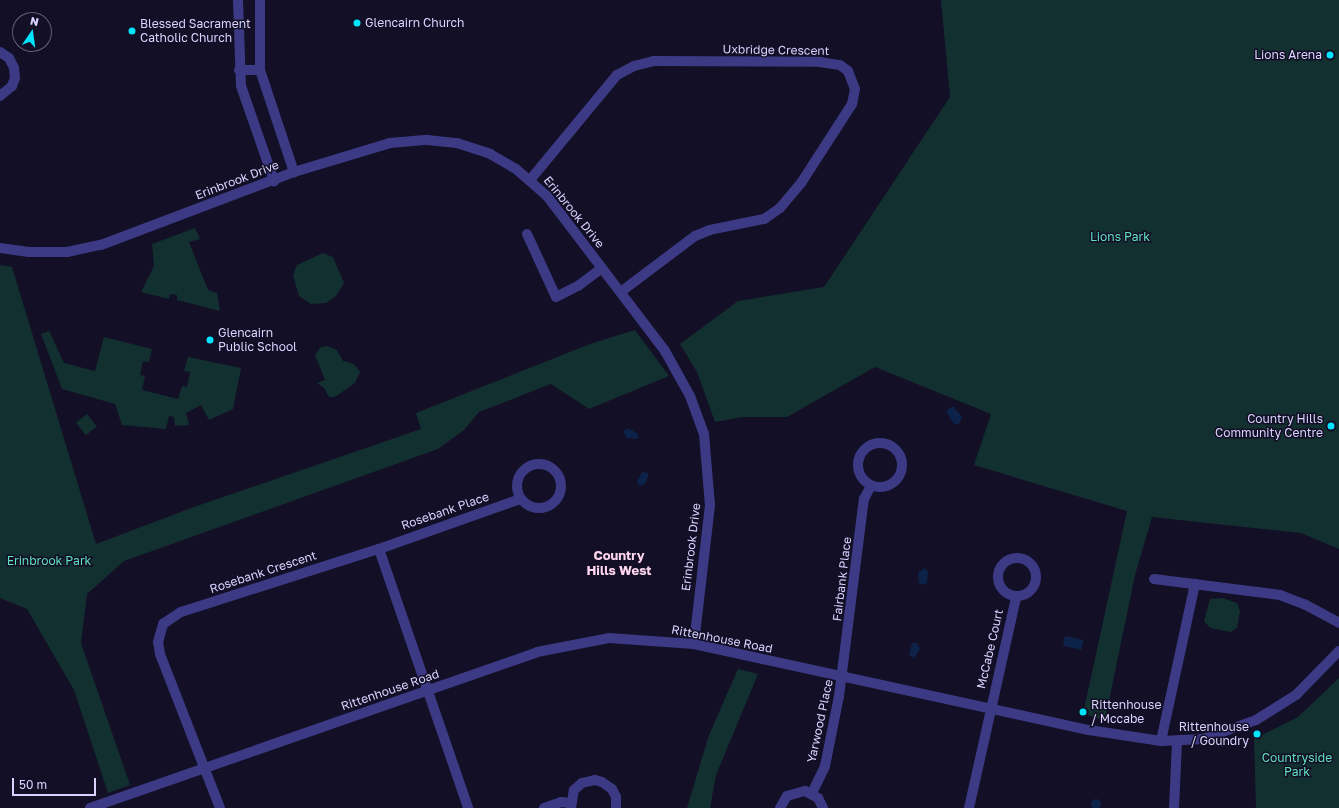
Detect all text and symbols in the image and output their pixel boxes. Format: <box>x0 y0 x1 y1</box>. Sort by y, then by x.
north arrow <box>12 12 52 52</box>
text: N <box>29 14 40 28</box>
place label: Glencairn Church <box>365 16 464 30</box>
place label: Blessed Sacrament Catholic Church <box>140 17 251 45</box>
marker: Glencairn Church <box>352 18 362 28</box>
marker: Blessed Sacrament Catholic Church <box>127 26 137 36</box>
street label: Uxbridge Crescent <box>722 42 830 58</box>
place label: Lions Arena <box>1254 48 1322 62</box>
marker: Lions Arena <box>1325 50 1335 60</box>
street label: Erinbrook Drive <box>193 157 281 203</box>
street label: Erinbrook Drive <box>541 173 607 251</box>
park label: Lions Park <box>1090 230 1150 244</box>
place label: Glencairn Public School <box>218 326 297 354</box>
marker: Glencairn Public School <box>205 335 215 345</box>
place label: Country Hills Community Centre <box>1215 412 1323 440</box>
marker: Country Hills Community Centre <box>1326 421 1336 431</box>
street label: Rosebank Place <box>399 489 491 533</box>
street label: Erinbrook Drive <box>678 502 704 592</box>
street label: Fairbank Place <box>830 536 854 622</box>
street label: Rosebank Crescent <box>208 548 318 596</box>
district label: Country Hills West <box>586 548 652 579</box>
park label: Erinbrook Park <box>7 554 91 568</box>
street label: McCabe Court <box>974 608 1006 690</box>
street label: Rittenhouse Road <box>670 622 774 656</box>
street label: Rittenhouse Road <box>339 666 441 714</box>
street label: Yarwood Place <box>804 678 836 764</box>
place label: Rittenhouse / Mccabe <box>1091 698 1161 726</box>
marker: Rittenhouse / Mccabe <box>1078 707 1088 717</box>
place label: Rittenhouse / Goundry <box>1179 720 1249 748</box>
marker: Rittenhouse / Goundry <box>1252 729 1262 739</box>
park label: Countryside Park <box>1262 751 1332 779</box>
scale bar <box>14 770 98 796</box>
text: 50 m <box>19 777 47 792</box>

